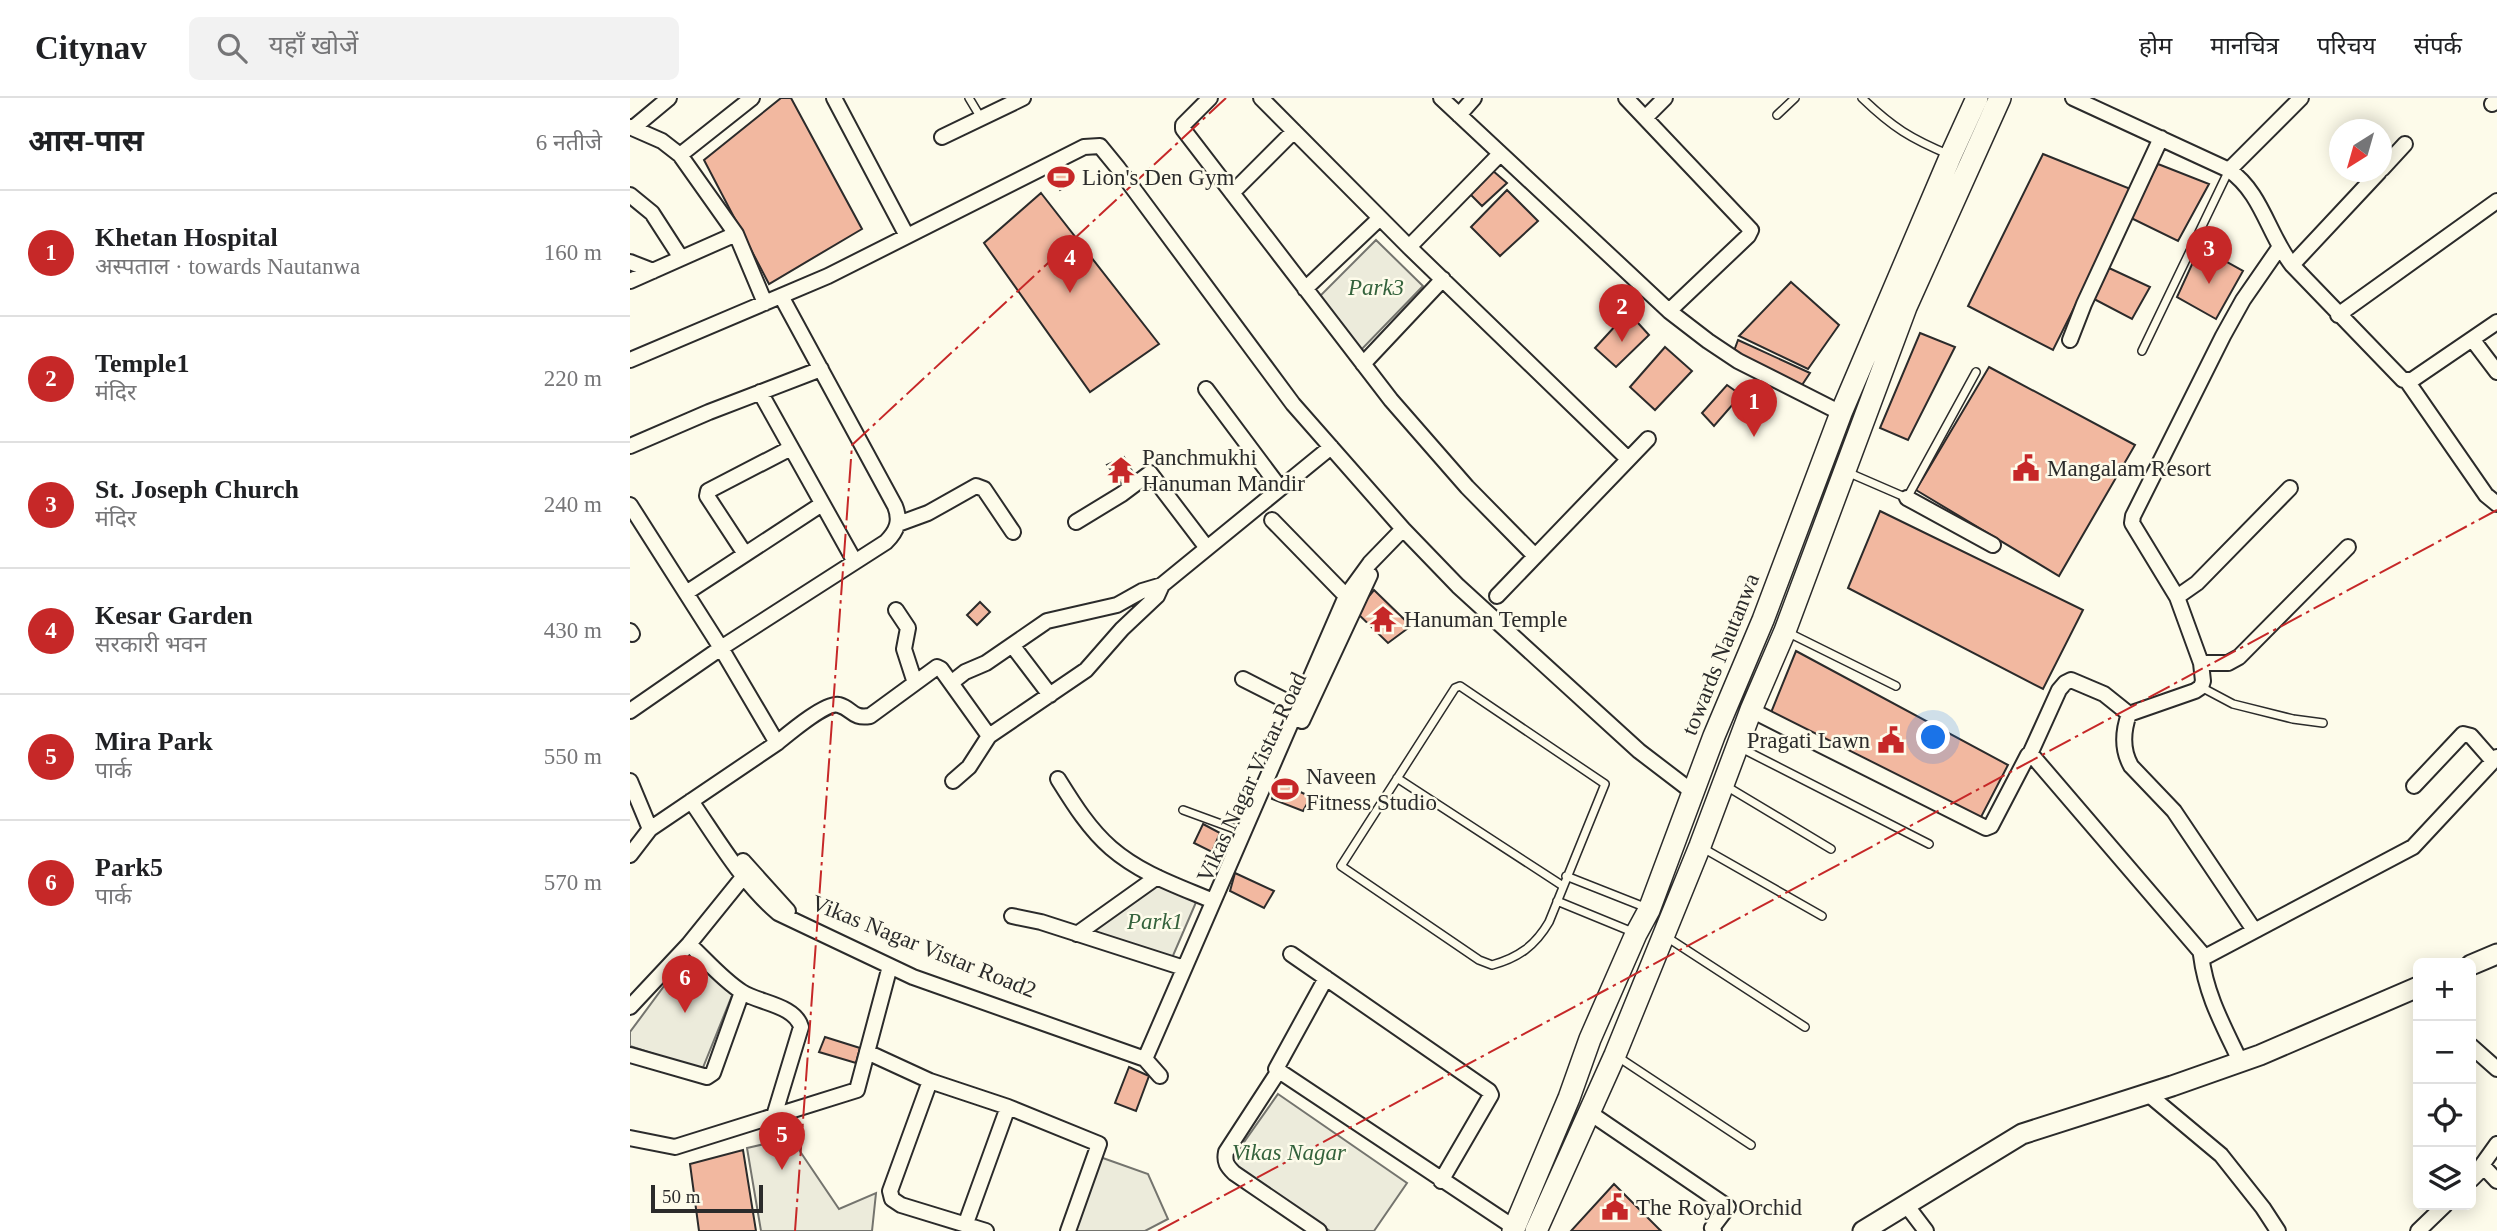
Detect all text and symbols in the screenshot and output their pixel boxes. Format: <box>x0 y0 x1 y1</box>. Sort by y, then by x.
search box <box>189 17 679 80</box>
icon: search <box>213 29 251 67</box>
text: Citynav <box>35 30 147 66</box>
text: यहाँ खोजें <box>269 31 358 60</box>
text: होम <box>2139 33 2172 59</box>
text: मानचित्र <box>2210 33 2279 59</box>
text: परिचय <box>2317 33 2376 59</box>
text: संपर्क <box>2414 33 2462 59</box>
north arrow <box>2329 119 2392 182</box>
text: आस-पास <box>28 124 144 157</box>
text: 6 नतीजे <box>536 130 602 155</box>
sports icon: Lion's Den Gym <box>1046 162 1076 192</box>
place label: Lion's Den Gym <box>1082 165 1234 190</box>
text: Khetan Hospital <box>95 223 278 252</box>
pin: 3 <box>2186 226 2232 284</box>
pin: 4 <box>1047 235 1093 293</box>
text: 1 <box>45 240 57 265</box>
text: 160 m <box>544 240 602 265</box>
text: अस्पताल · towards Nautanwa <box>95 254 360 279</box>
park label: Park3 <box>1347 275 1404 300</box>
pin: 2 <box>1599 284 1645 342</box>
text: Temple1 <box>95 349 189 378</box>
text: 2 <box>45 366 57 391</box>
text: 220 m <box>544 366 602 391</box>
pin: 1 <box>1731 379 1777 437</box>
text: मंदिर <box>95 380 136 405</box>
place label: Panchmukhi Hanuman Mandir <box>1142 445 1305 496</box>
public building icon: Mangalam Resort <box>2011 453 2041 483</box>
temple icon: Panchmukhi Hanuman Mandir <box>1106 455 1136 485</box>
place label: Mangalam Resort <box>2047 456 2212 481</box>
text: St. Joseph Church <box>95 475 299 504</box>
text: 3 <box>45 492 57 517</box>
text: 240 m <box>544 492 602 517</box>
text: मंदिर <box>95 506 136 531</box>
street label: towards Nautanwa <box>1677 570 1764 739</box>
text: Kesar Garden <box>95 601 253 630</box>
temple icon: Hanuman Temple <box>1368 604 1398 634</box>
place label: Hanuman Temple <box>1404 607 1567 632</box>
text: 4 <box>45 618 57 643</box>
text: 430 m <box>544 618 602 643</box>
text: सरकारी भवन <box>95 632 206 657</box>
street label: Vikas Nagar Vistar Road <box>1192 668 1311 886</box>
your location <box>1916 720 1950 754</box>
public building icon: Pragati Lawn <box>1876 725 1906 755</box>
text: Mira Park <box>95 727 213 756</box>
place label: Pragati Lawn <box>1747 728 1871 753</box>
text: 5 <box>45 744 57 769</box>
text: 550 m <box>544 744 602 769</box>
text: पार्क <box>95 758 132 783</box>
place label: Naveen Fitness Studio <box>1306 764 1437 815</box>
sports icon: Naveen Fitness Studio <box>1270 774 1300 804</box>
text: Park5 <box>95 853 163 882</box>
text: 6 <box>45 870 57 895</box>
text: 570 m <box>544 870 602 895</box>
text: पार्क <box>95 884 132 909</box>
street label: Vikas Nagar Vistar Road2 <box>808 890 1040 1003</box>
park label: Park1 <box>1126 909 1183 934</box>
pin: 6 <box>662 955 708 1013</box>
map controls <box>2413 958 2476 1210</box>
button: + <box>2413 958 2476 1021</box>
button: − <box>2413 1021 2476 1084</box>
button: locate <box>2413 1084 2476 1147</box>
pin: 5 <box>759 1112 805 1170</box>
park label: Vikas Nagar <box>1232 1140 1347 1165</box>
button: layers <box>2413 1147 2476 1210</box>
scale bar <box>651 1182 763 1214</box>
text: 50 m <box>662 1186 701 1207</box>
public building icon: The Royal Orchid <box>1600 1192 1630 1222</box>
place label: The Royal Orchid <box>1636 1195 1803 1220</box>

